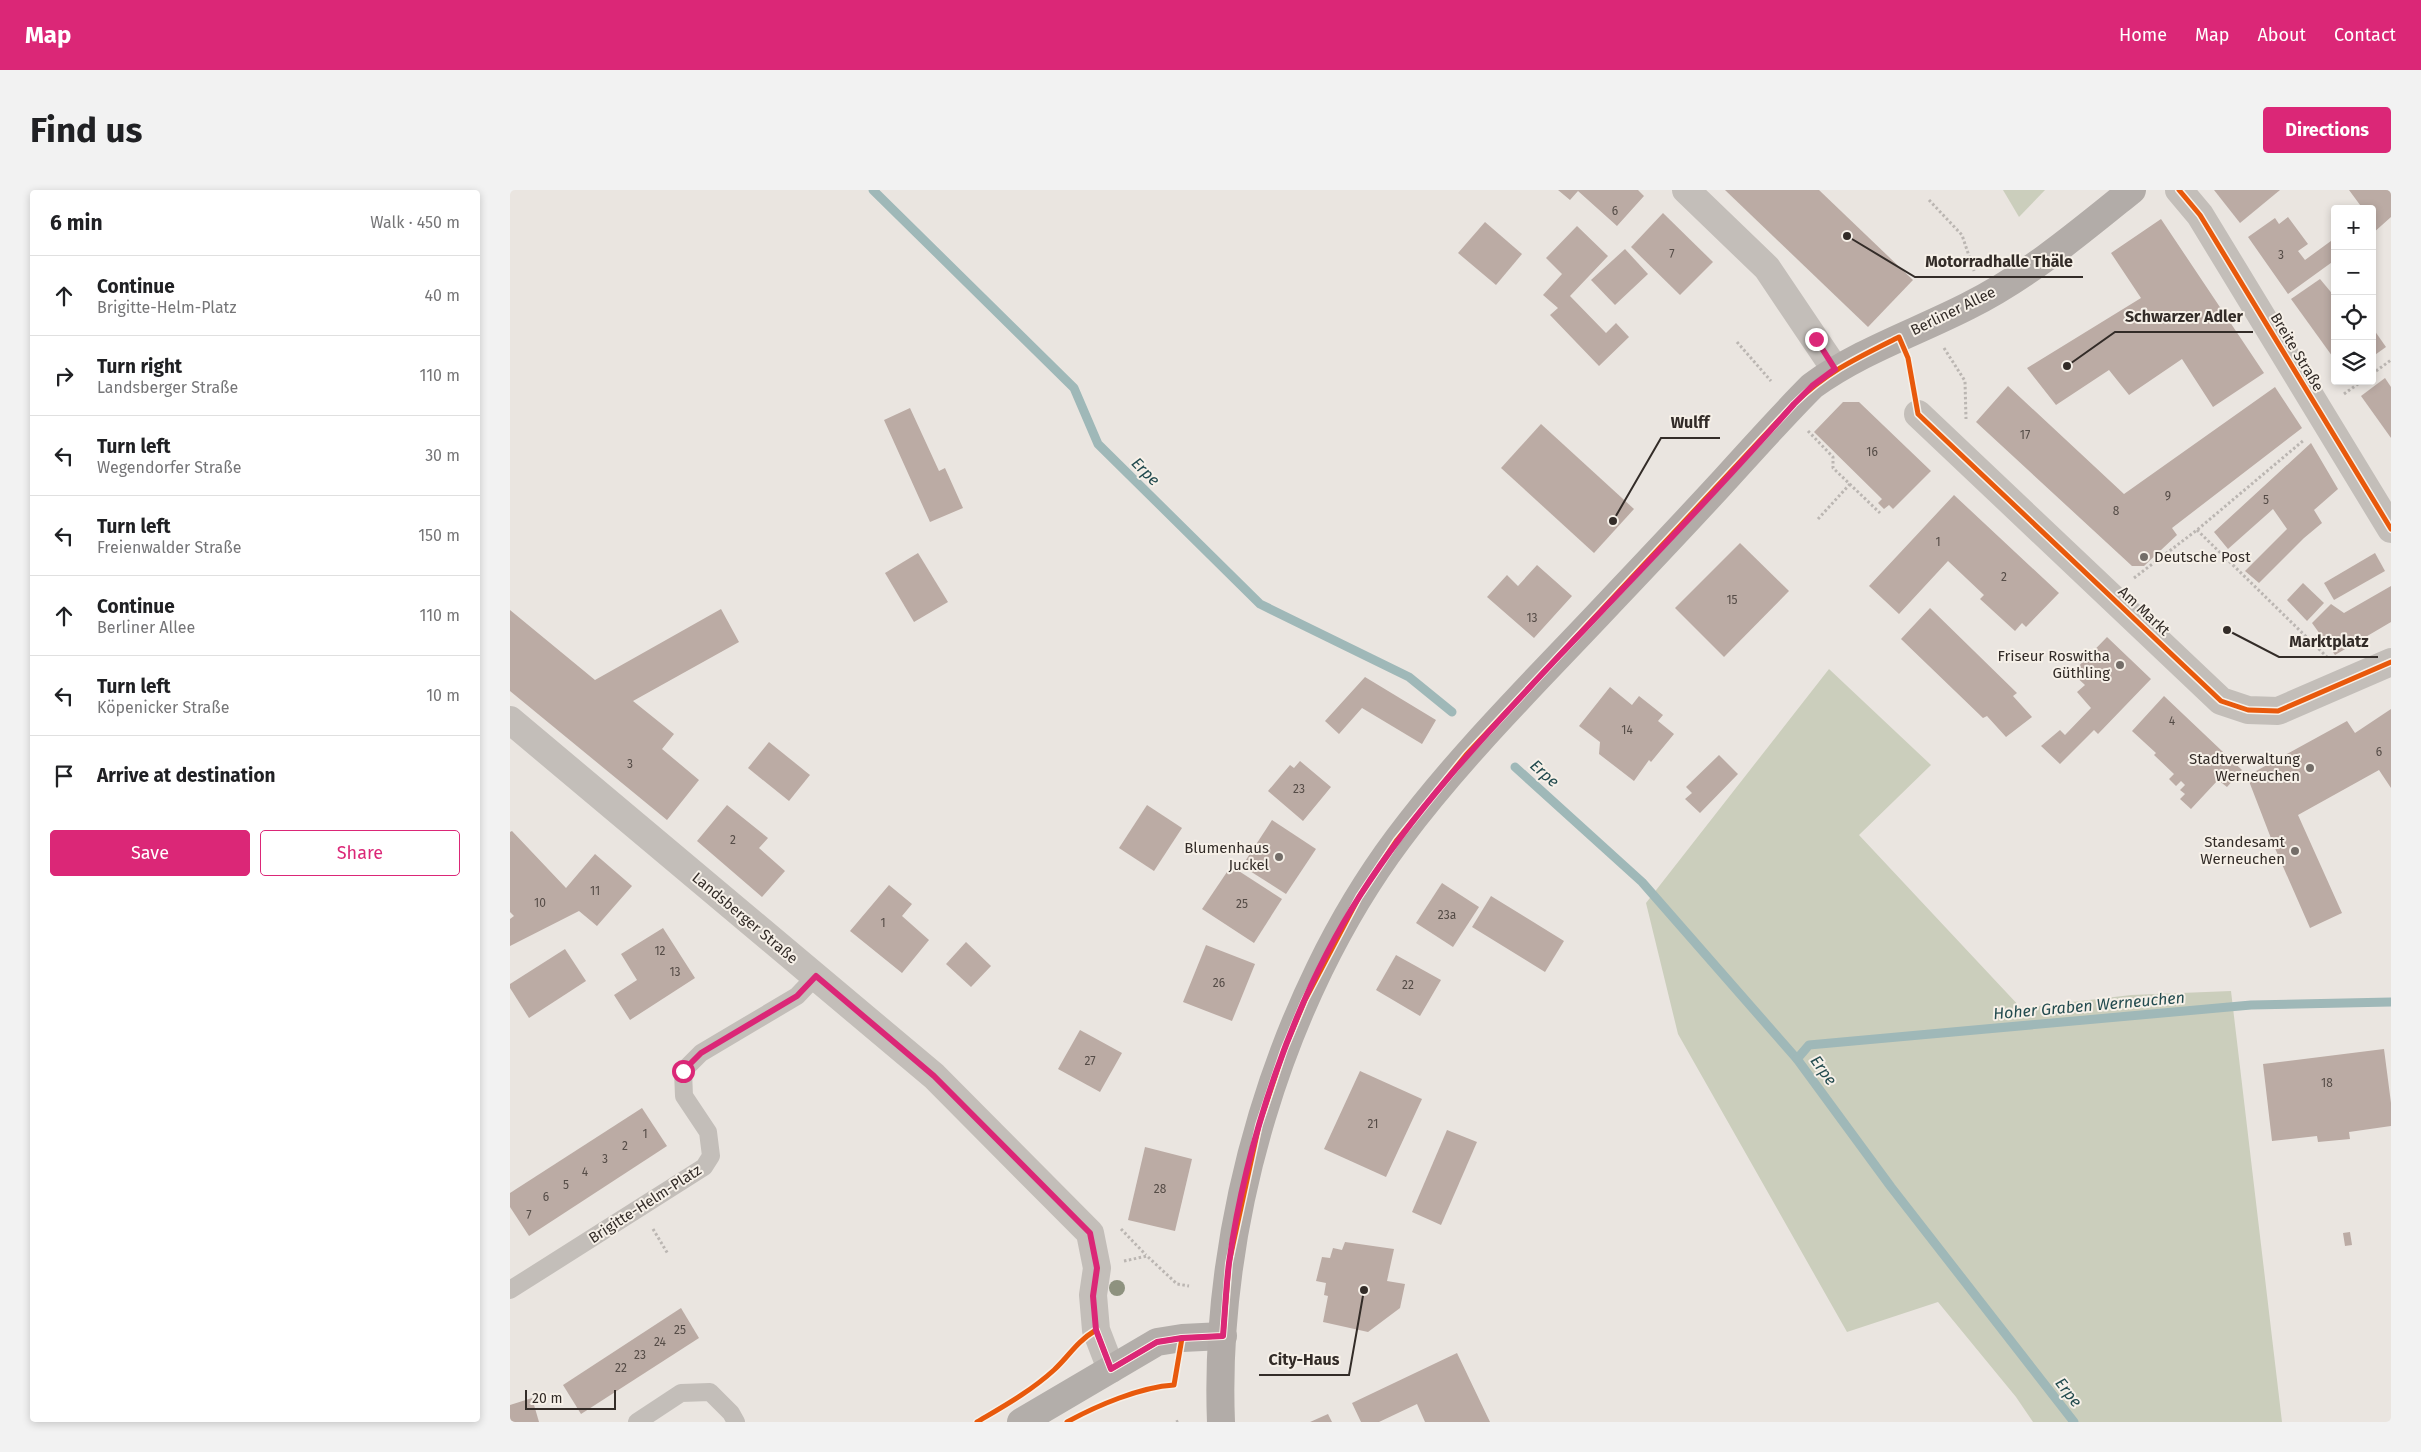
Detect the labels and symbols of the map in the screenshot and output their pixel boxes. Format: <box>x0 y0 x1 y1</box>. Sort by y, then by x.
house number: 6 <box>1612 204 1618 218</box>
callout: Motorradhalle Thäle <box>1915 246 2083 277</box>
house number: 7 <box>1669 247 1675 261</box>
house number: 3 <box>2278 248 2284 262</box>
text: Motorradhalle Thäle <box>1925 252 2073 271</box>
street label: Berliner Allee <box>1908 283 1998 339</box>
callout: Schwarzer Adler <box>2115 301 2253 332</box>
text: Schwarzer Adler <box>2125 307 2244 326</box>
street label: Breite Straße <box>2267 310 2327 394</box>
route end <box>1805 328 1828 351</box>
callout: Wulff <box>1661 407 1720 438</box>
text: Wulff <box>1671 413 1711 432</box>
house number: 17 <box>2020 428 2030 442</box>
house number: 16 <box>1866 445 1878 459</box>
water label: Erpe <box>1128 453 1164 489</box>
house number: 9 <box>2165 489 2171 503</box>
house number: 5 <box>2263 493 2269 507</box>
house number: 8 <box>2113 504 2120 518</box>
house number: 1 <box>1935 535 1941 549</box>
place label: Deutsche Post <box>2154 548 2251 566</box>
marker: Deutsche Post <box>2138 551 2150 563</box>
house number: 2 <box>2001 570 2007 584</box>
street label: Am Markt <box>2114 583 2174 640</box>
house number: 15 <box>1726 593 1738 607</box>
house number: 13 <box>1526 611 1538 625</box>
callout: Marktplatz <box>2279 626 2378 657</box>
text: Marktplatz <box>2289 632 2369 651</box>
place label: Friseur Roswitha Güthling <box>1998 647 2110 682</box>
marker: Friseur Roswitha Güthling <box>2114 659 2126 671</box>
house number: 4 <box>2169 714 2176 728</box>
house number: 14 <box>1621 723 1633 737</box>
house number: 6 <box>2376 745 2382 759</box>
place label: Stadtverwaltung Werneuchen <box>2189 750 2300 785</box>
water label: Erpe <box>1526 756 1563 791</box>
house number: 3 <box>627 757 633 771</box>
marker: Stadtverwaltung Werneuchen <box>2304 762 2316 774</box>
house number: 23 <box>1293 782 1305 796</box>
house number: 2 <box>730 833 736 847</box>
place label: Standesamt Werneuchen <box>2200 833 2286 868</box>
place label: Blumenhaus Juckel <box>1184 839 1270 874</box>
marker: Standesamt Werneuchen <box>2289 845 2301 857</box>
marker: Blumenhaus Juckel <box>1273 851 1285 863</box>
street label: Landsberger Straße <box>688 869 802 967</box>
house number: 11 <box>590 884 600 898</box>
house number: 10 <box>534 896 546 910</box>
house number: 25 <box>1236 897 1248 911</box>
house number: 23a <box>1438 908 1456 922</box>
house number: 1 <box>880 916 886 930</box>
house number: 12 <box>654 944 666 958</box>
house number: 13 <box>669 965 681 979</box>
house number: 26 <box>1213 976 1225 990</box>
house number: 22 <box>1402 978 1414 992</box>
water label: Hoher Graben Werneuchen <box>1993 988 2186 1023</box>
water label: Erpe <box>1807 1052 1841 1089</box>
house number: 27 <box>1084 1054 1096 1068</box>
route start <box>672 1060 695 1083</box>
house number: 18 <box>2321 1076 2333 1090</box>
house number: 21 <box>1368 1117 1378 1131</box>
house number: 1 <box>642 1127 648 1141</box>
house number: 2 <box>622 1139 628 1153</box>
house number: 3 <box>602 1152 608 1166</box>
street label: Brigitte-Helm-Platz <box>585 1161 705 1247</box>
house number: 4 <box>582 1165 589 1179</box>
house number: 5 <box>563 1178 569 1192</box>
house number: 28 <box>1154 1182 1167 1196</box>
house number: 6 <box>543 1190 549 1204</box>
house number: 7 <box>526 1208 532 1222</box>
house number: 25 <box>674 1323 686 1337</box>
house number: 24 <box>654 1335 667 1349</box>
callout: City-Haus <box>1259 1344 1349 1375</box>
house number: 23 <box>634 1348 646 1362</box>
text: City-Haus <box>1269 1350 1340 1369</box>
house number: 22 <box>615 1361 627 1375</box>
water label: Erpe <box>2051 1374 2086 1411</box>
scale bar <box>525 1387 616 1410</box>

